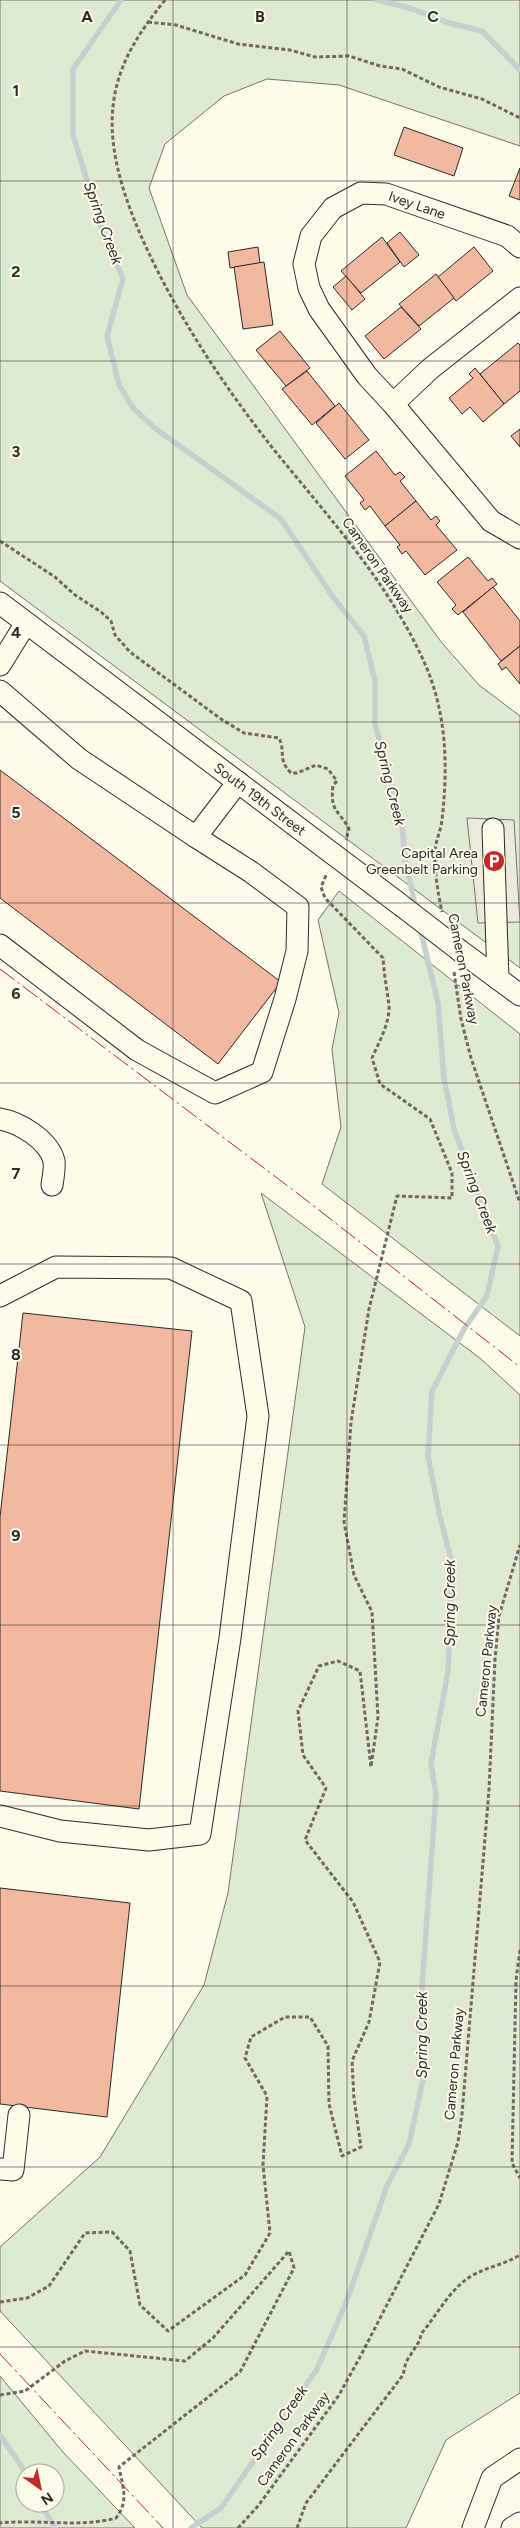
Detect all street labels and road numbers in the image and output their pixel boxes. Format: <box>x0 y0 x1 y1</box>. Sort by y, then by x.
street label: Ivey Lane <box>386 188 448 223</box>
street label: Cameron Parkway <box>338 514 417 617</box>
street label: South 19th Street <box>210 759 309 839</box>
street label: Cameron Parkway <box>444 912 483 1027</box>
street label: Cameron Parkway <box>472 1603 501 1718</box>
street label: Cameron Parkway <box>441 2007 468 2121</box>
street label: Cameron Parkway <box>253 2388 334 2490</box>

